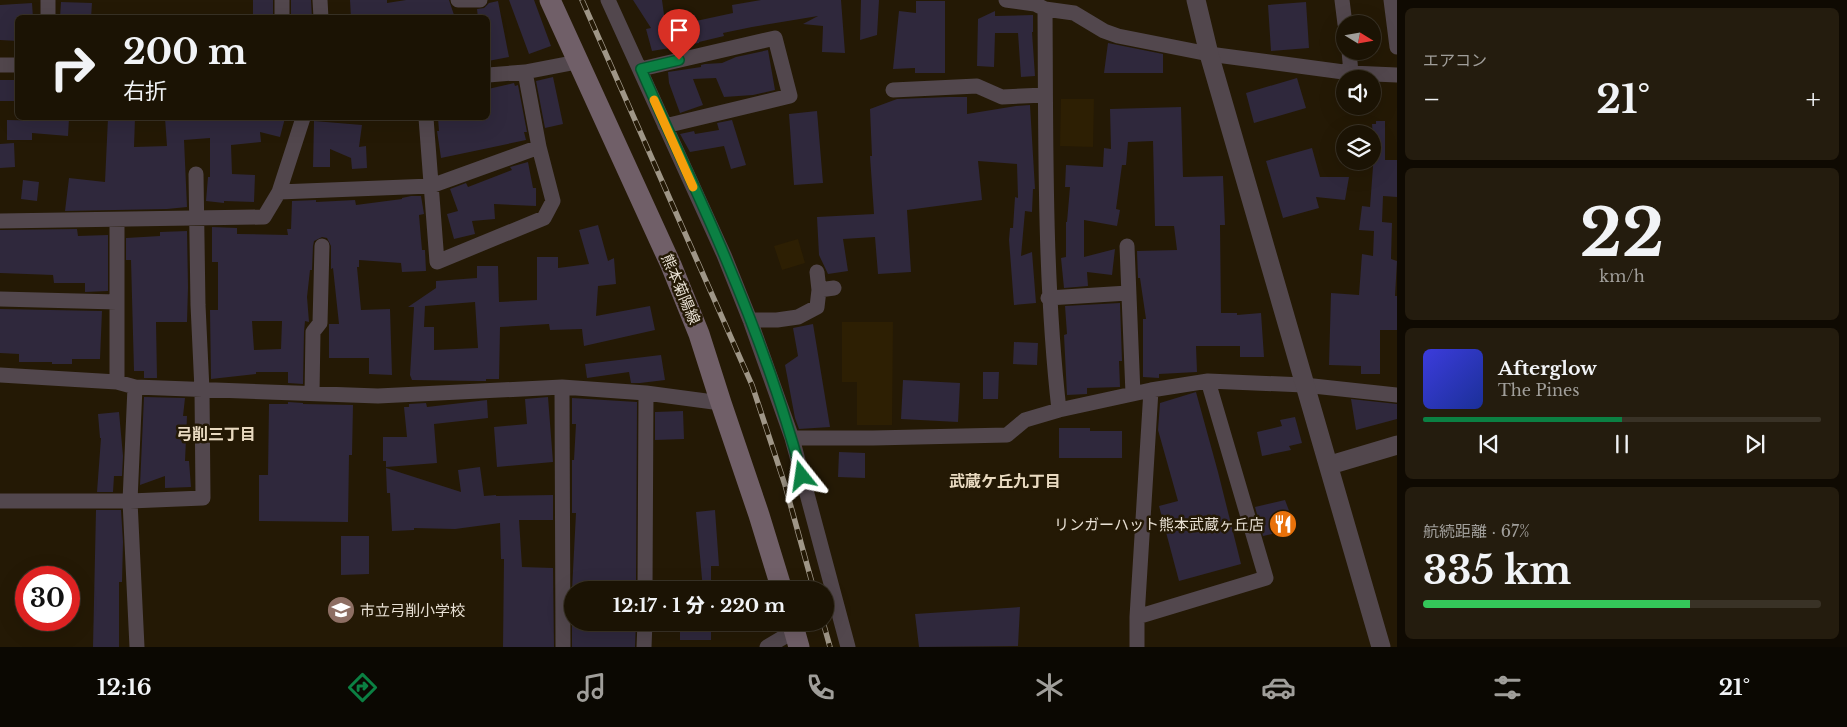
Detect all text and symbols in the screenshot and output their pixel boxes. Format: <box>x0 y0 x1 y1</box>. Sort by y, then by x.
pin <box>658 9 700 60</box>
north arrow <box>1336 15 1381 60</box>
map controls <box>1336 15 1381 170</box>
icon: arrive <box>665 16 693 44</box>
text: 200 m <box>123 30 247 73</box>
icon: right <box>40 35 105 100</box>
text: エアコン <box>1423 50 1487 70</box>
button: sound <box>1336 70 1381 115</box>
text: 21° <box>1596 76 1650 123</box>
text: 右折 <box>123 78 167 105</box>
text: − <box>1423 82 1441 117</box>
text: + <box>1806 82 1821 117</box>
button: layers <box>1336 125 1381 170</box>
text: 22 <box>1580 193 1664 274</box>
street label: 熊本菊陽線 <box>658 251 704 327</box>
text: km/h <box>1599 266 1645 286</box>
text: Afterglow <box>1498 357 1597 380</box>
text: The Pines <box>1498 380 1580 400</box>
district label: 弓削三丁目 <box>176 424 256 444</box>
icon: previous <box>1475 430 1503 458</box>
icon: pause <box>1608 430 1636 458</box>
icon: next <box>1741 430 1769 458</box>
position arrow <box>775 449 827 501</box>
district label: 武蔵ケ丘九丁目 <box>949 471 1061 491</box>
restaurant icon: リンガーハット熊本武蔵ヶ丘店 <box>1268 509 1298 539</box>
place label: リンガーハット熊本武蔵ヶ丘店 <box>1054 515 1264 534</box>
text: 航続距離 · 67% <box>1423 521 1530 541</box>
text: 335 km <box>1423 547 1571 594</box>
speed limit sign: 30 <box>15 566 80 631</box>
text: 12:17 · 1 分 · 220 m <box>613 594 785 617</box>
school or university icon: 市立弓削小学校 <box>326 595 356 625</box>
place label: 市立弓削小学校 <box>360 601 465 620</box>
icon: directions <box>345 670 380 705</box>
icon: music <box>574 670 609 705</box>
icon: phone <box>803 670 838 705</box>
icon: climate <box>1032 670 1067 705</box>
icon: car <box>1261 670 1296 705</box>
icon: filters <box>1490 670 1525 705</box>
text: 12:16 <box>97 674 152 701</box>
text: 21° <box>1719 674 1750 701</box>

